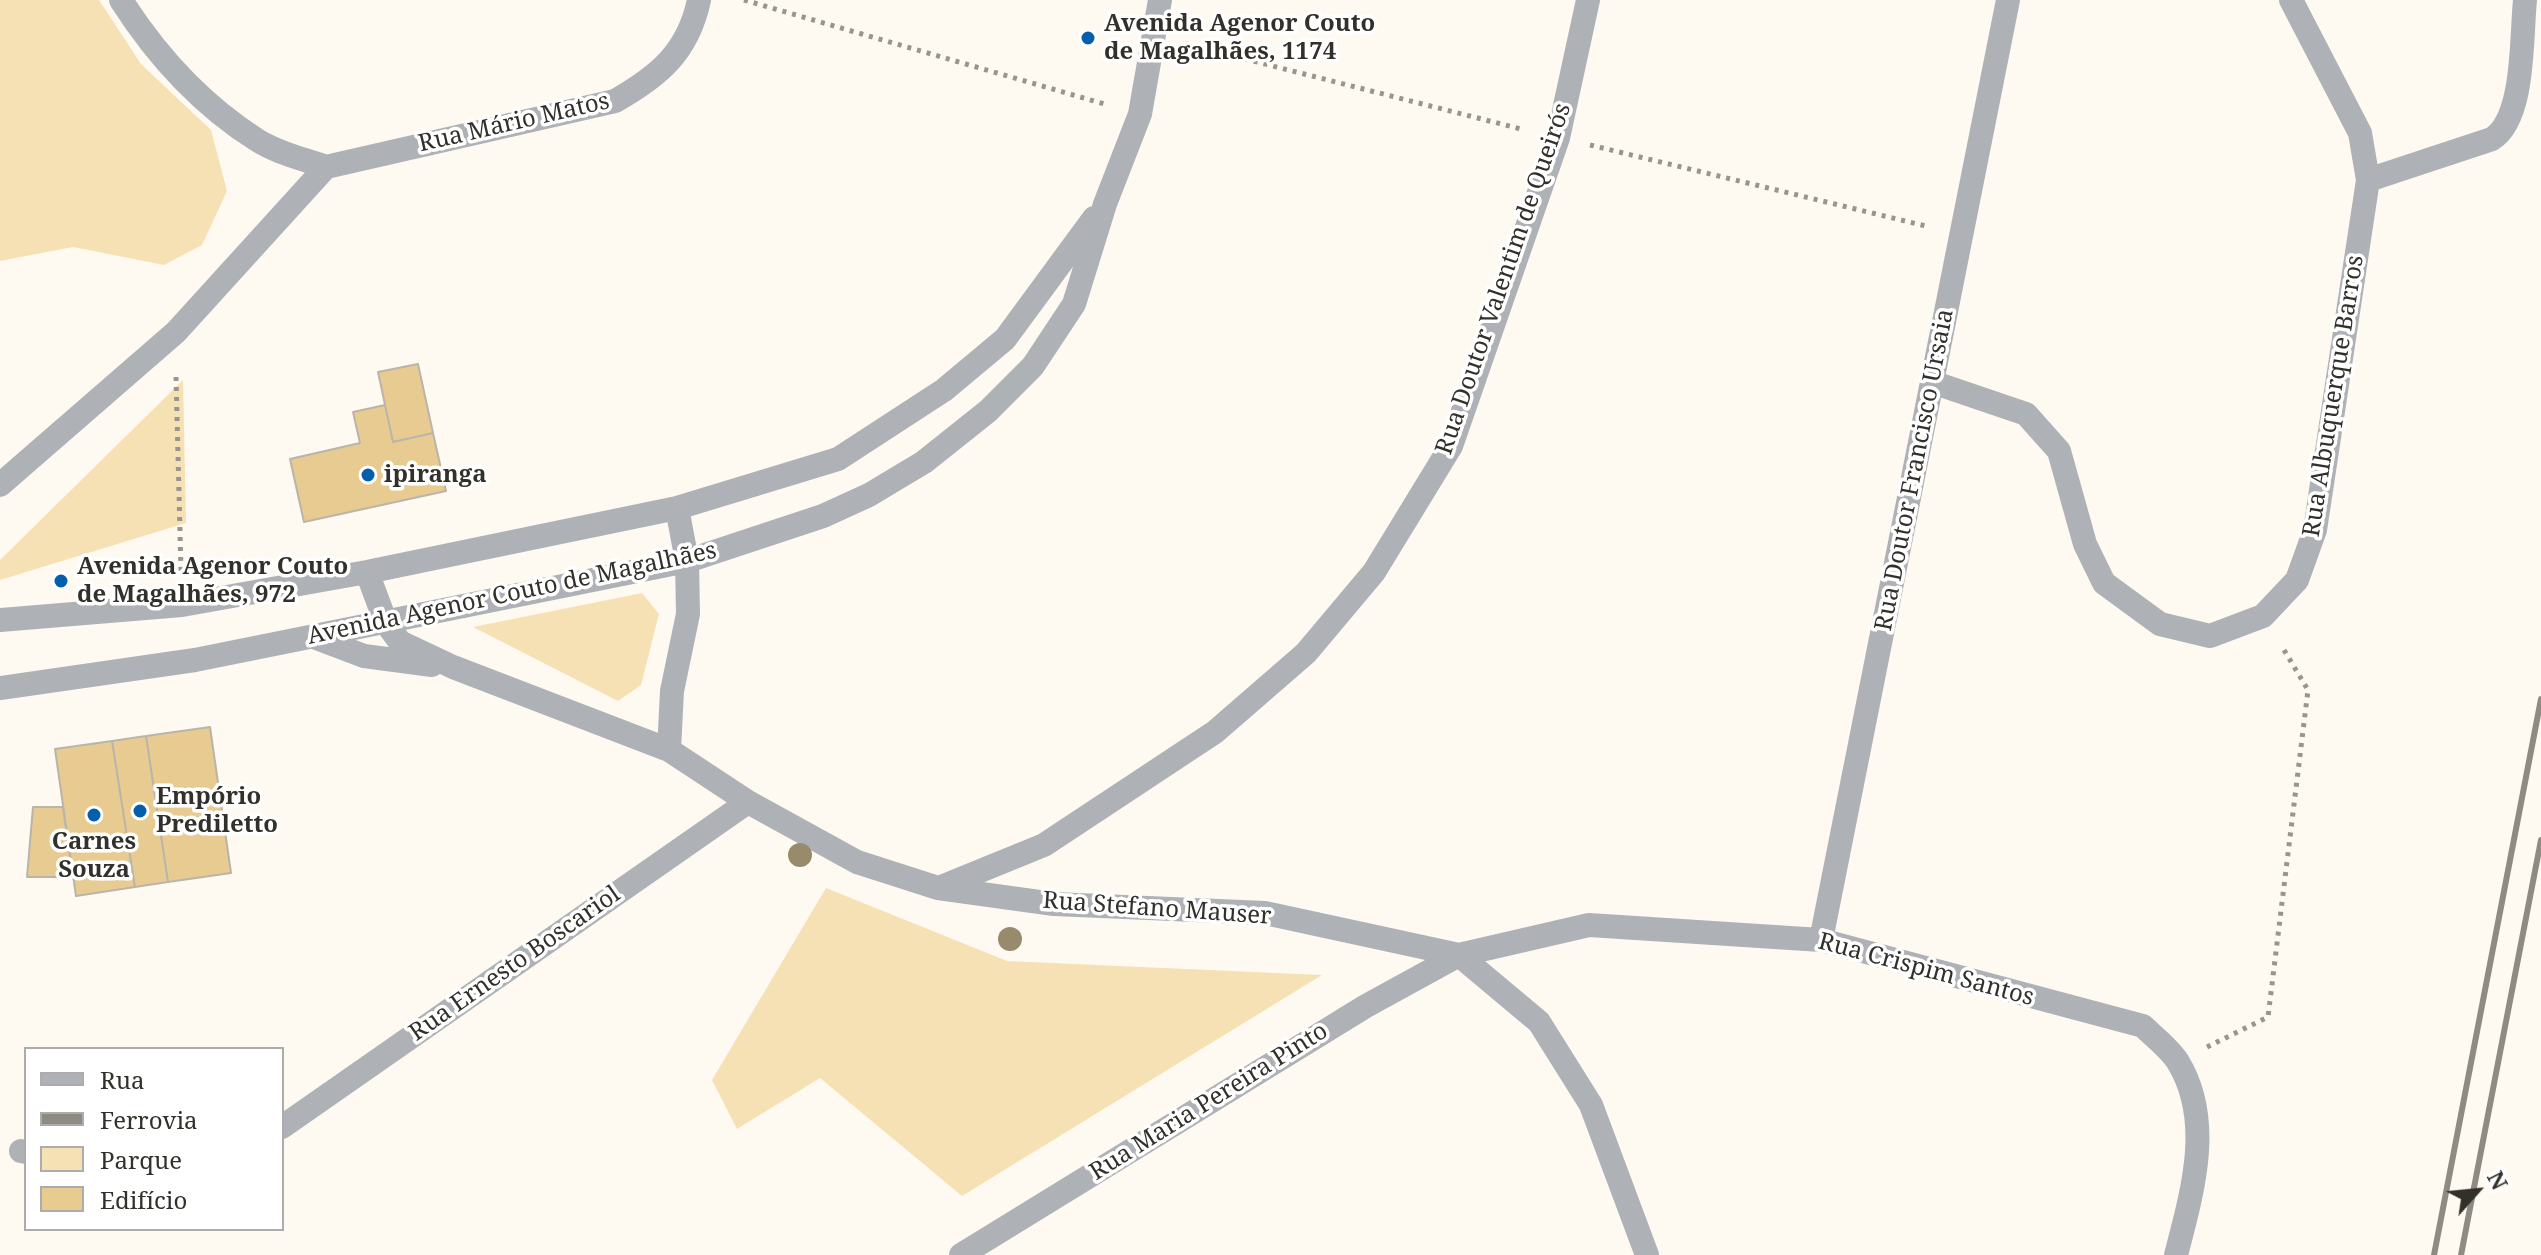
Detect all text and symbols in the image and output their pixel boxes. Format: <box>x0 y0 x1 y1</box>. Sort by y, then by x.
place label: Avenida Agenor Couto de Magalhães, 1174 <box>1104 10 1375 66</box>
marker: Avenida Agenor Couto de Magalhães, 1174 <box>1079 29 1097 47</box>
street label: Rua Mário Matos <box>416 87 612 159</box>
street label: Rua Doutor Valentim de Queirós <box>1430 100 1578 458</box>
street label: Rua Albuquerque Barros <box>2298 253 2370 539</box>
street label: Rua Doutor Francisco Ursaia <box>1870 307 1960 633</box>
place label: ipiranga <box>384 461 487 489</box>
marker: ipiranga <box>359 466 377 484</box>
street label: Avenida Agenor Couto de Magalhães <box>305 537 719 651</box>
place label: Avenida Agenor Couto de Magalhães, 972 <box>77 553 348 609</box>
marker: Avenida Agenor Couto de Magalhães, 972 <box>52 572 70 590</box>
place label: Empório Prediletto <box>156 783 278 839</box>
marker: Empório Prediletto <box>131 802 149 820</box>
marker: Carnes Souza <box>85 806 103 824</box>
place label: Carnes Souza <box>52 828 136 884</box>
street label: Rua Ernesto Boscariol <box>404 880 626 1048</box>
street label: Rua Stefano Mauser <box>1042 887 1272 931</box>
street label: Rua Crispim Santos <box>1815 927 2037 1013</box>
street label: Rua Maria Pereira Pinto <box>1085 1017 1333 1187</box>
legend <box>24 1047 284 1231</box>
text: Rua <box>100 1063 145 1096</box>
text: Ferrovia <box>100 1103 198 1136</box>
text: Parque <box>100 1143 182 1176</box>
north arrow <box>2437 1151 2517 1231</box>
text: N <box>2481 1166 2516 1195</box>
text: Edifício <box>100 1183 187 1216</box>

